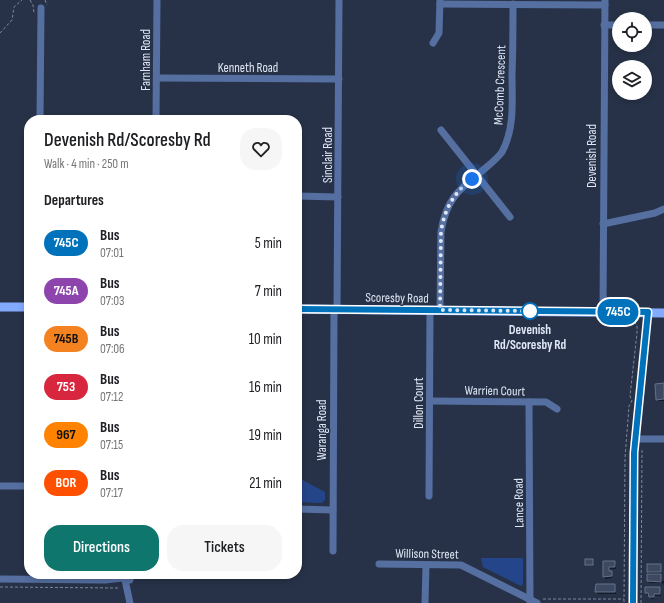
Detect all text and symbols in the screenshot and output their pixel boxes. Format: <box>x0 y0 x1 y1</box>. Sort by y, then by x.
map controls <box>612 12 652 100</box>
button: locate <box>612 12 652 52</box>
street label: Farnham Road <box>138 29 154 91</box>
street label: McComb Crescent <box>491 45 509 125</box>
street label: Kenneth Road <box>218 60 278 76</box>
button: layers <box>612 60 652 100</box>
street label: Devenish Road <box>584 124 600 188</box>
street label: Sinclair Road <box>320 127 336 183</box>
button: heart <box>240 128 282 170</box>
text: Devenish Rd/Scoresby Rd <box>44 129 211 152</box>
text: Walk · 4 min · 250 m <box>44 156 129 172</box>
your location <box>462 169 482 189</box>
text: Departures <box>44 191 104 210</box>
text: Bus <box>100 226 119 245</box>
text: 745C <box>53 234 79 251</box>
text: 5 min <box>255 234 282 253</box>
text: 07:01 <box>100 245 124 261</box>
text: Bus <box>100 274 119 293</box>
text: 745A <box>54 282 78 299</box>
text: 7 min <box>255 282 282 301</box>
street label: Scoresby Road <box>365 289 429 307</box>
text: 07:03 <box>100 293 125 309</box>
line badge: 745C <box>590 299 646 325</box>
marker: Devenish Rd/Scoresby Rd <box>521 302 539 320</box>
text: 745C <box>605 303 631 320</box>
text: Bus <box>100 322 119 341</box>
place label: Devenish Rd/Scoresby Rd <box>494 322 567 353</box>
text: 745B <box>54 330 78 347</box>
text: 10 min <box>249 330 282 349</box>
text: 07:06 <box>100 341 125 357</box>
text: Bus <box>100 370 119 389</box>
street label: Dillon Court <box>411 377 427 429</box>
text: 753 <box>57 378 75 395</box>
text: 16 min <box>249 378 282 397</box>
street label: Warrien Court <box>464 382 526 400</box>
text: 07:12 <box>100 389 123 405</box>
street label: Waranga Road <box>314 400 330 460</box>
text: Bus <box>100 418 119 437</box>
text: 967 <box>56 426 76 443</box>
text: 19 min <box>249 426 282 445</box>
text: 07:15 <box>100 437 123 453</box>
text: Bus <box>100 466 119 485</box>
text: BOR <box>56 474 76 491</box>
text: 21 min <box>249 474 282 493</box>
street label: Lance Road <box>511 478 527 528</box>
text: 07:17 <box>100 485 123 501</box>
button: Directions <box>44 525 159 571</box>
button: Tickets <box>167 525 282 571</box>
street label: Willison Street <box>395 545 459 563</box>

